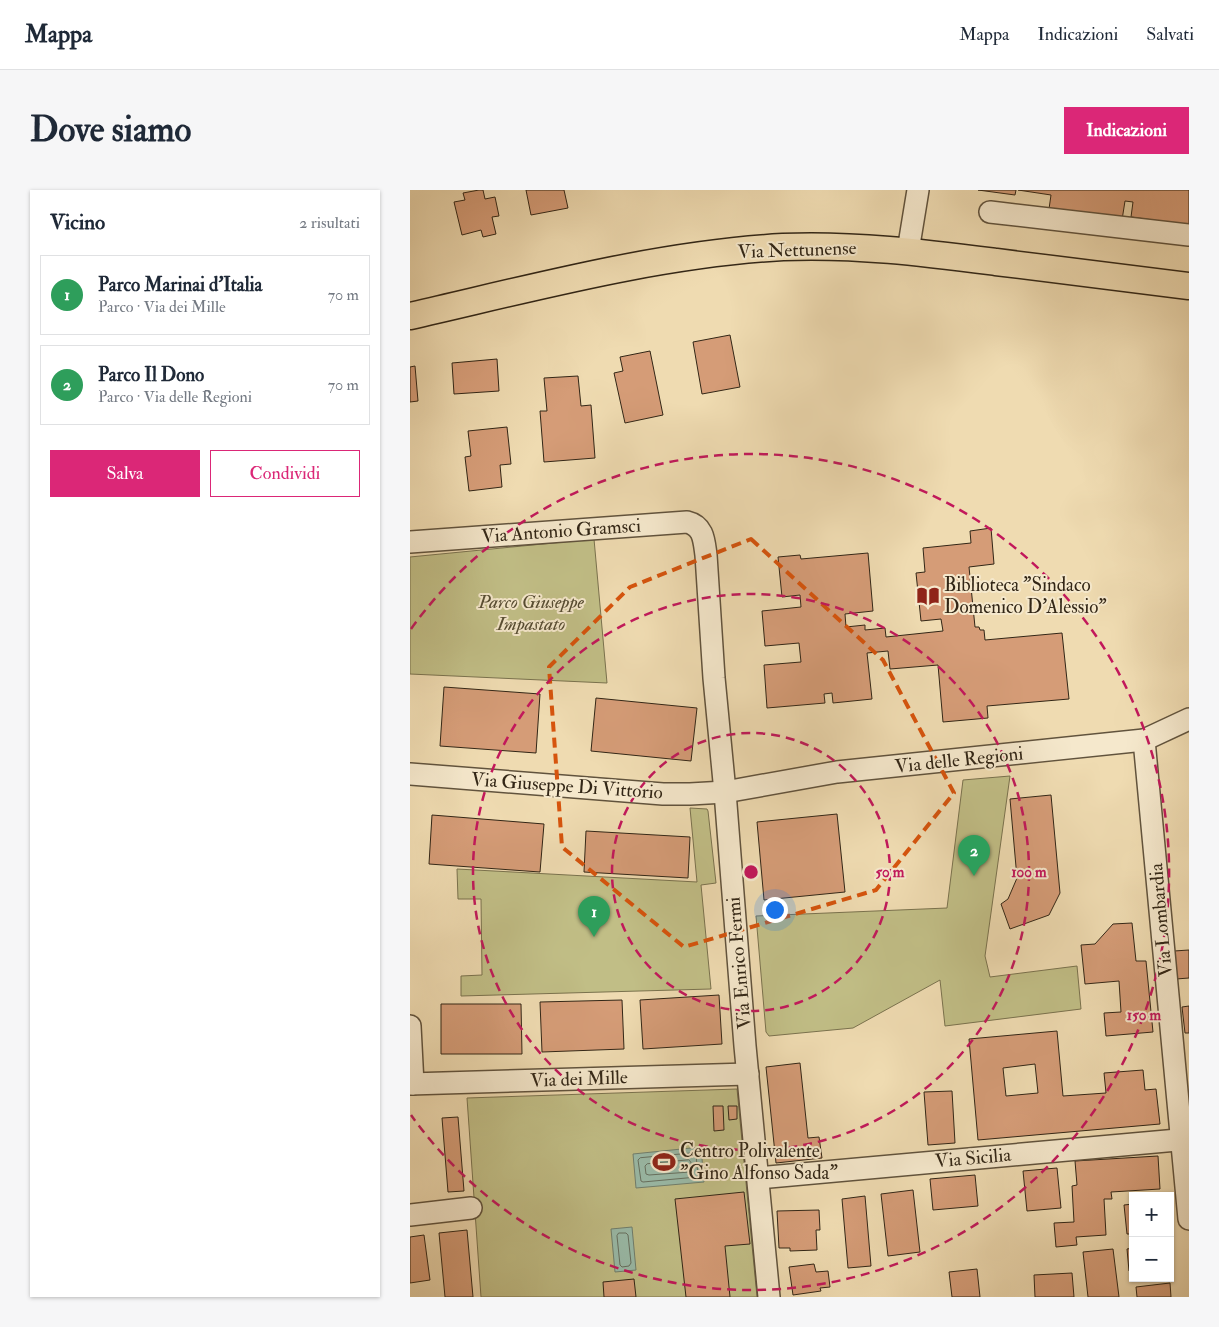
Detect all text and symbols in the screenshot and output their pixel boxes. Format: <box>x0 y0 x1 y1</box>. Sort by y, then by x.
text: Mappa <box>25 19 92 50</box>
text: Mappa <box>959 23 1009 46</box>
text: Indicazioni <box>1037 23 1118 46</box>
text: Salvati <box>1146 23 1194 46</box>
button: Indicazioni <box>1064 107 1189 154</box>
text: Dove siamo <box>30 108 191 152</box>
text: Vicino <box>50 209 105 236</box>
text: 2 risultati <box>299 213 360 233</box>
street label: Via Nettunense <box>737 236 857 264</box>
text: Parco Marinai d'Italia <box>98 273 262 297</box>
text: 1 <box>64 285 70 305</box>
text: 70 m <box>328 285 359 305</box>
text: Parco · Via dei Mille <box>98 297 226 317</box>
text: Parco Il Dono <box>98 363 204 387</box>
text: 2 <box>63 375 71 395</box>
text: 70 m <box>328 375 359 395</box>
text: Parco · Via delle Regioni <box>98 387 252 407</box>
button: Salva <box>50 450 200 497</box>
button: Condividi <box>210 450 360 497</box>
street label: Via Antonio Gramsci <box>480 513 642 549</box>
place label: Biblioteca "Sindaco Domenico D'Alessio" <box>944 573 1107 619</box>
library icon: Biblioteca "Sindaco Domenico D'Alessio" <box>915 583 941 609</box>
park label: Parco Giuseppe Impastato <box>477 590 585 636</box>
street label: Via delle Regioni <box>894 741 1024 779</box>
street label: Via Giuseppe Di Vittorio <box>470 767 664 806</box>
pin: 2 <box>958 835 990 876</box>
street label: Via Lombardia <box>1144 862 1178 978</box>
centre of rings <box>742 863 760 881</box>
text: 50 m <box>876 863 905 882</box>
text: 100 m <box>1011 863 1047 882</box>
pin: 1 <box>578 896 610 937</box>
street label: Via Enrico Fermi <box>721 896 757 1030</box>
your location <box>762 897 788 923</box>
text: 150 m <box>1127 1006 1161 1025</box>
street label: Via dei Mille <box>530 1065 628 1093</box>
place label: Centro Polivalente "Gino Alfonso Sada" <box>680 1139 838 1185</box>
street label: Via Sicilia <box>934 1143 1012 1173</box>
sports icon: Centro Polivalente "Gino Alfonso Sada" <box>651 1149 677 1175</box>
map controls <box>1129 1192 1174 1282</box>
button: + <box>1129 1192 1174 1237</box>
button: − <box>1129 1237 1174 1282</box>

